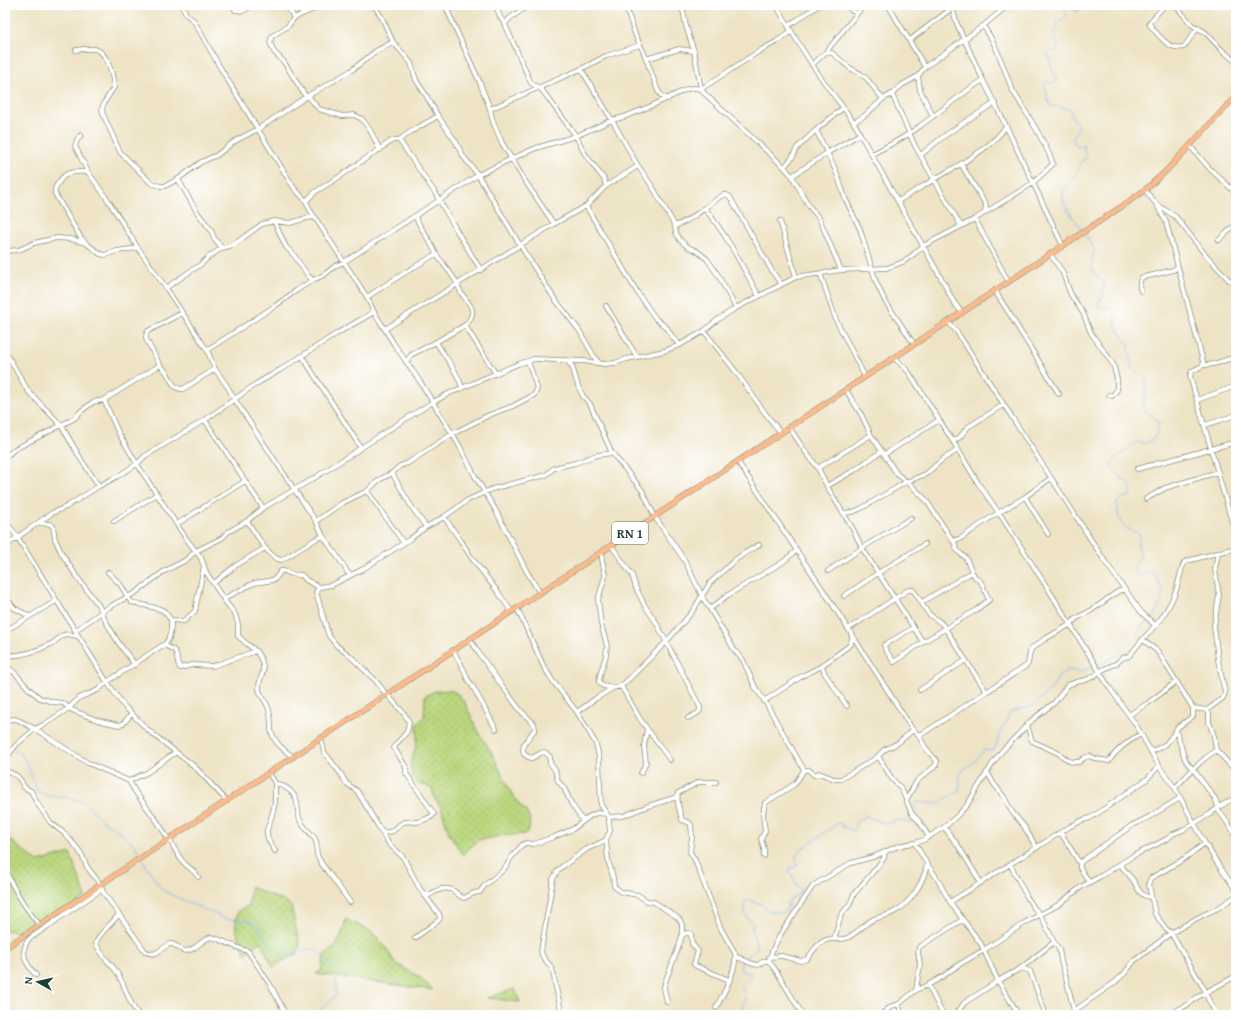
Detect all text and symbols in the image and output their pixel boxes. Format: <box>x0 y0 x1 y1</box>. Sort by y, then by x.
road number: RN 1 <box>612 522 648 544</box>
north arrow <box>18 962 58 1002</box>
text: N <box>20 975 37 985</box>

